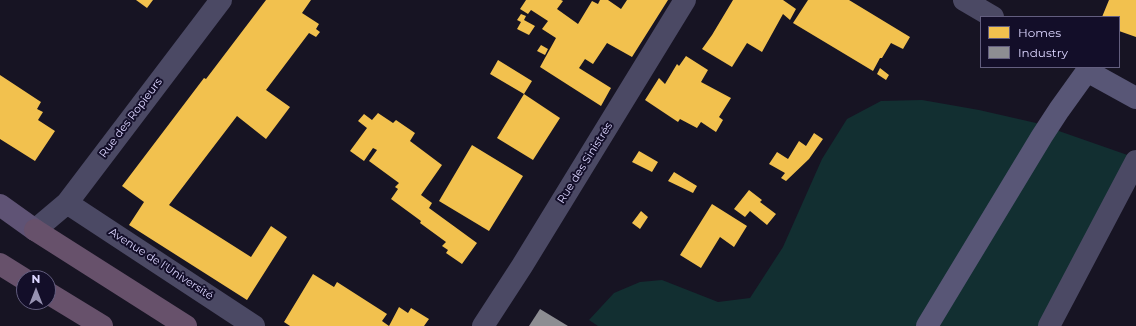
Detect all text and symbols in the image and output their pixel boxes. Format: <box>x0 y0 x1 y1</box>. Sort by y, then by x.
legend <box>980 16 1120 68</box>
text: Homes <box>1018 25 1061 40</box>
text: Industry <box>1018 45 1068 60</box>
street label: Rue des Ropieurs <box>97 76 165 160</box>
street label: Rue des Sinistrés <box>555 120 615 206</box>
street label: Avenue de l'Université <box>106 225 216 303</box>
north arrow <box>16 270 56 310</box>
text: N <box>32 272 40 286</box>

